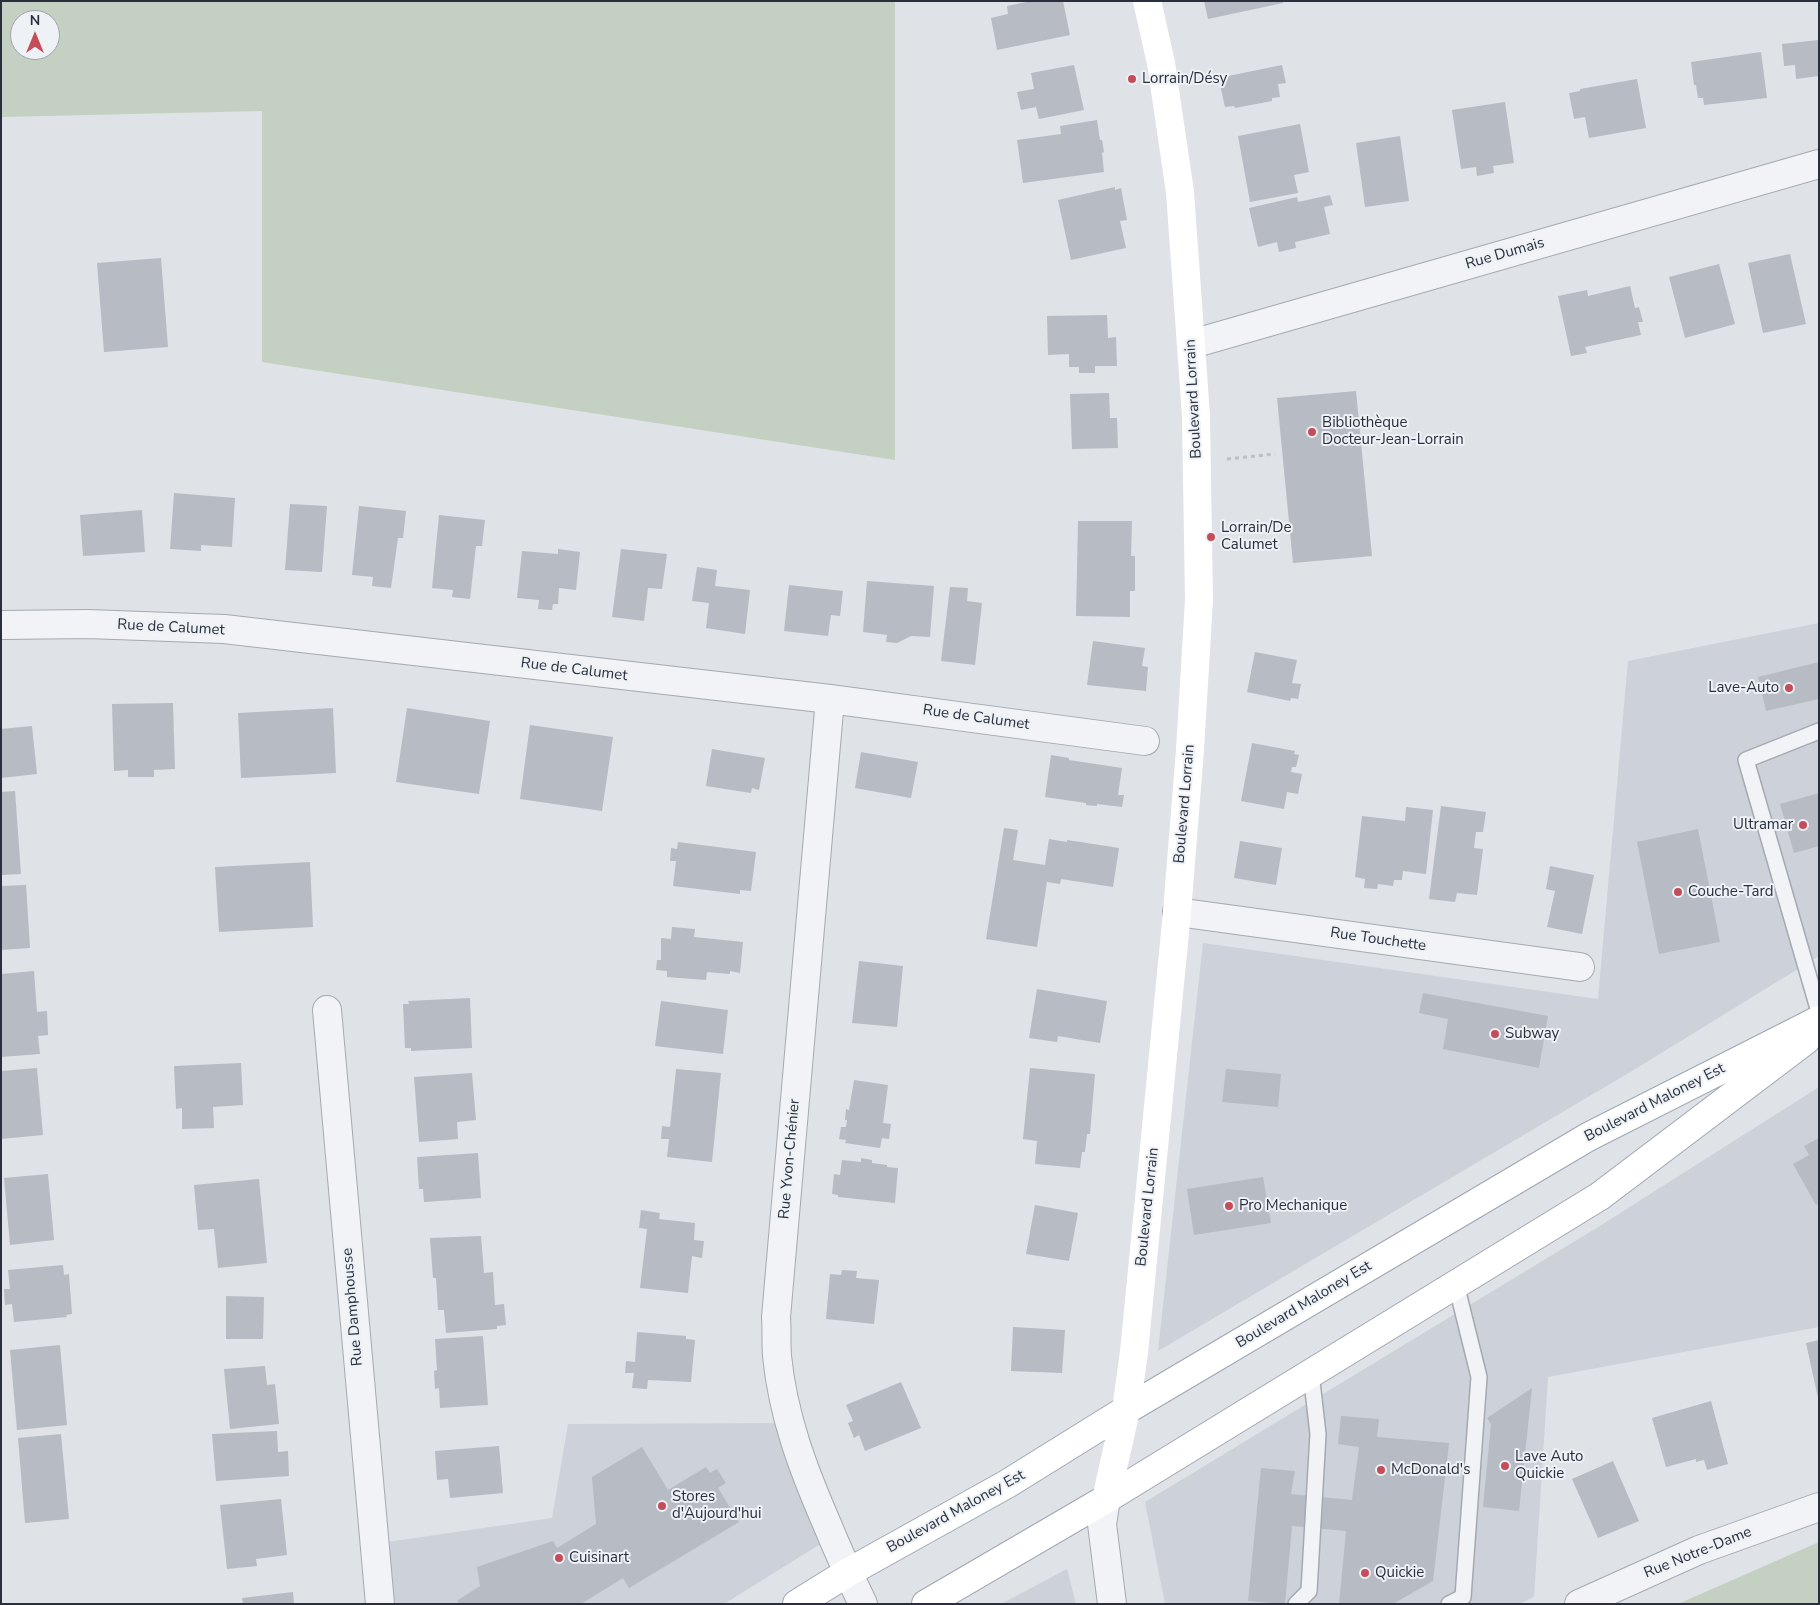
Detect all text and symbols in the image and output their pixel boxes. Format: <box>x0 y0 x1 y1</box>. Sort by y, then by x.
north arrow <box>10 10 60 60</box>
text: N <box>30 11 40 30</box>
place label: Lorrain/Désy <box>1142 70 1227 88</box>
marker: Lorrain/Désy <box>1126 73 1138 85</box>
street label: Rue Dumais <box>1463 234 1547 274</box>
street label: Boulevard Lorrain <box>1182 339 1206 459</box>
place label: Bibliothèque Docteur-Jean-Lorrain <box>1322 414 1464 449</box>
marker: Bibliothèque Docteur-Jean-Lorrain <box>1306 426 1318 438</box>
place label: Lorrain/De Calumet <box>1221 519 1291 554</box>
marker: Lorrain/De Calumet <box>1205 531 1217 543</box>
street label: Rue de Calumet <box>117 616 225 640</box>
street label: Rue de Calumet <box>520 655 628 685</box>
place label: Lave-Auto <box>1708 679 1779 697</box>
marker: Lave-Auto <box>1783 682 1795 694</box>
street label: Rue de Calumet <box>921 702 1031 734</box>
street label: Boulevard Lorrain <box>1171 744 1199 864</box>
place label: Ultramar <box>1733 816 1793 834</box>
marker: Ultramar <box>1797 819 1809 831</box>
place label: Couche-Tard <box>1688 883 1773 901</box>
marker: Couche-Tard <box>1672 886 1684 898</box>
street label: Rue Touchette <box>1329 924 1427 956</box>
place label: Subway <box>1505 1025 1559 1043</box>
marker: Subway <box>1489 1028 1501 1040</box>
street label: Boulevard Maloney Est <box>1582 1060 1728 1146</box>
street label: Rue Yvon-Chénier <box>776 1098 804 1220</box>
street label: Boulevard Lorrain <box>1133 1147 1163 1267</box>
place label: Pro Mechanique <box>1239 1197 1347 1215</box>
marker: Pro Mechanique <box>1223 1200 1235 1212</box>
street label: Rue Damphousse <box>339 1247 367 1367</box>
street label: Boulevard Maloney Est <box>1233 1257 1375 1353</box>
place label: Lave Auto Quickie <box>1515 1448 1583 1483</box>
marker: Lave Auto Quickie <box>1499 1460 1511 1472</box>
place label: McDonald's <box>1391 1461 1470 1479</box>
marker: McDonald's <box>1375 1464 1387 1476</box>
street label: Boulevard Maloney Est <box>884 1467 1028 1557</box>
place label: Stores d'Aujourd'hui <box>672 1488 761 1523</box>
marker: Stores d'Aujourd'hui <box>656 1500 668 1512</box>
street label: Rue Notre-Dame <box>1642 1523 1754 1583</box>
place label: Cuisinart <box>569 1549 629 1567</box>
marker: Cuisinart <box>553 1552 565 1564</box>
place label: Quickie <box>1375 1564 1424 1582</box>
marker: Quickie <box>1359 1567 1371 1579</box>

